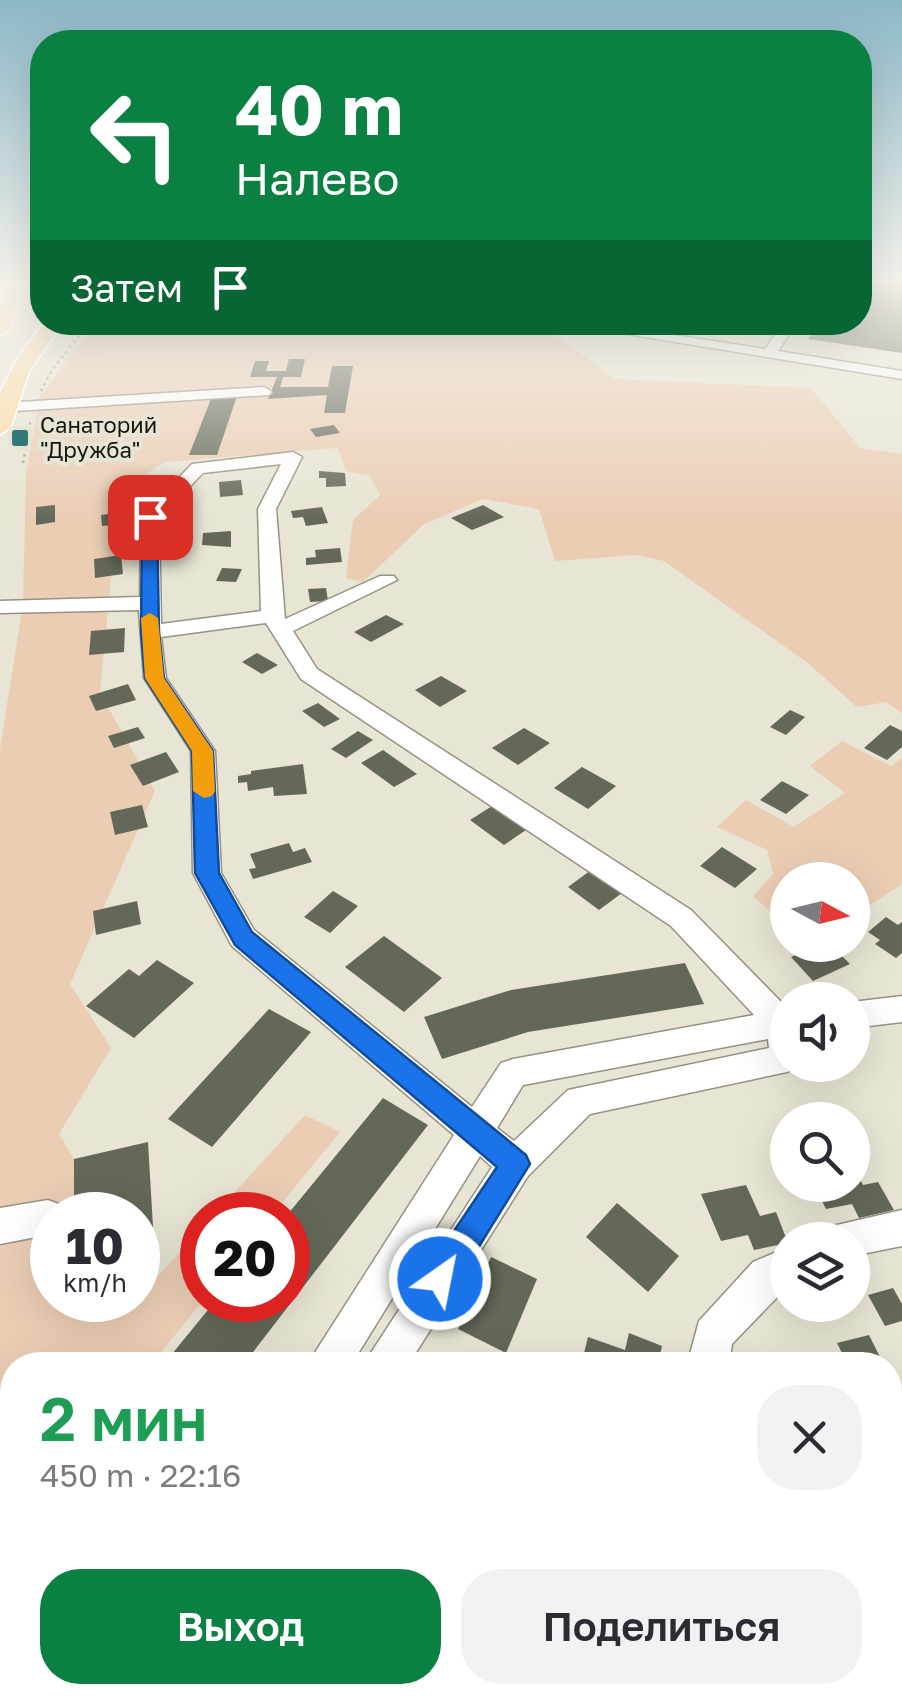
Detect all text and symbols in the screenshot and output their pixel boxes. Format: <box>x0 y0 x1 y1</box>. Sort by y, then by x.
text: 40 m <box>235 66 403 150</box>
icon: left <box>70 70 200 200</box>
text: Налево <box>235 151 399 205</box>
icon: arrive <box>203 260 258 315</box>
text: Затем <box>70 265 183 310</box>
place label: Санаторий "Дружба" <box>40 411 157 463</box>
marker: Санаторий "Дружба" <box>9 427 31 449</box>
pin <box>108 475 193 560</box>
icon: arrive <box>123 490 178 545</box>
north arrow <box>770 862 870 962</box>
map controls <box>770 862 870 1322</box>
button: sound <box>770 982 870 1082</box>
button: search <box>770 1102 870 1202</box>
speed limit sign: 20 <box>180 1192 310 1322</box>
text: 10 <box>66 1215 124 1275</box>
button: layers <box>770 1222 870 1322</box>
position arrow <box>388 1227 492 1331</box>
text: km/h <box>63 1267 127 1298</box>
text: 2 мин <box>40 1382 207 1454</box>
button: close <box>757 1385 862 1490</box>
text: 450 m · 22:16 <box>40 1456 241 1494</box>
button: Выход <box>40 1569 441 1684</box>
button: Поделиться <box>461 1569 862 1684</box>

